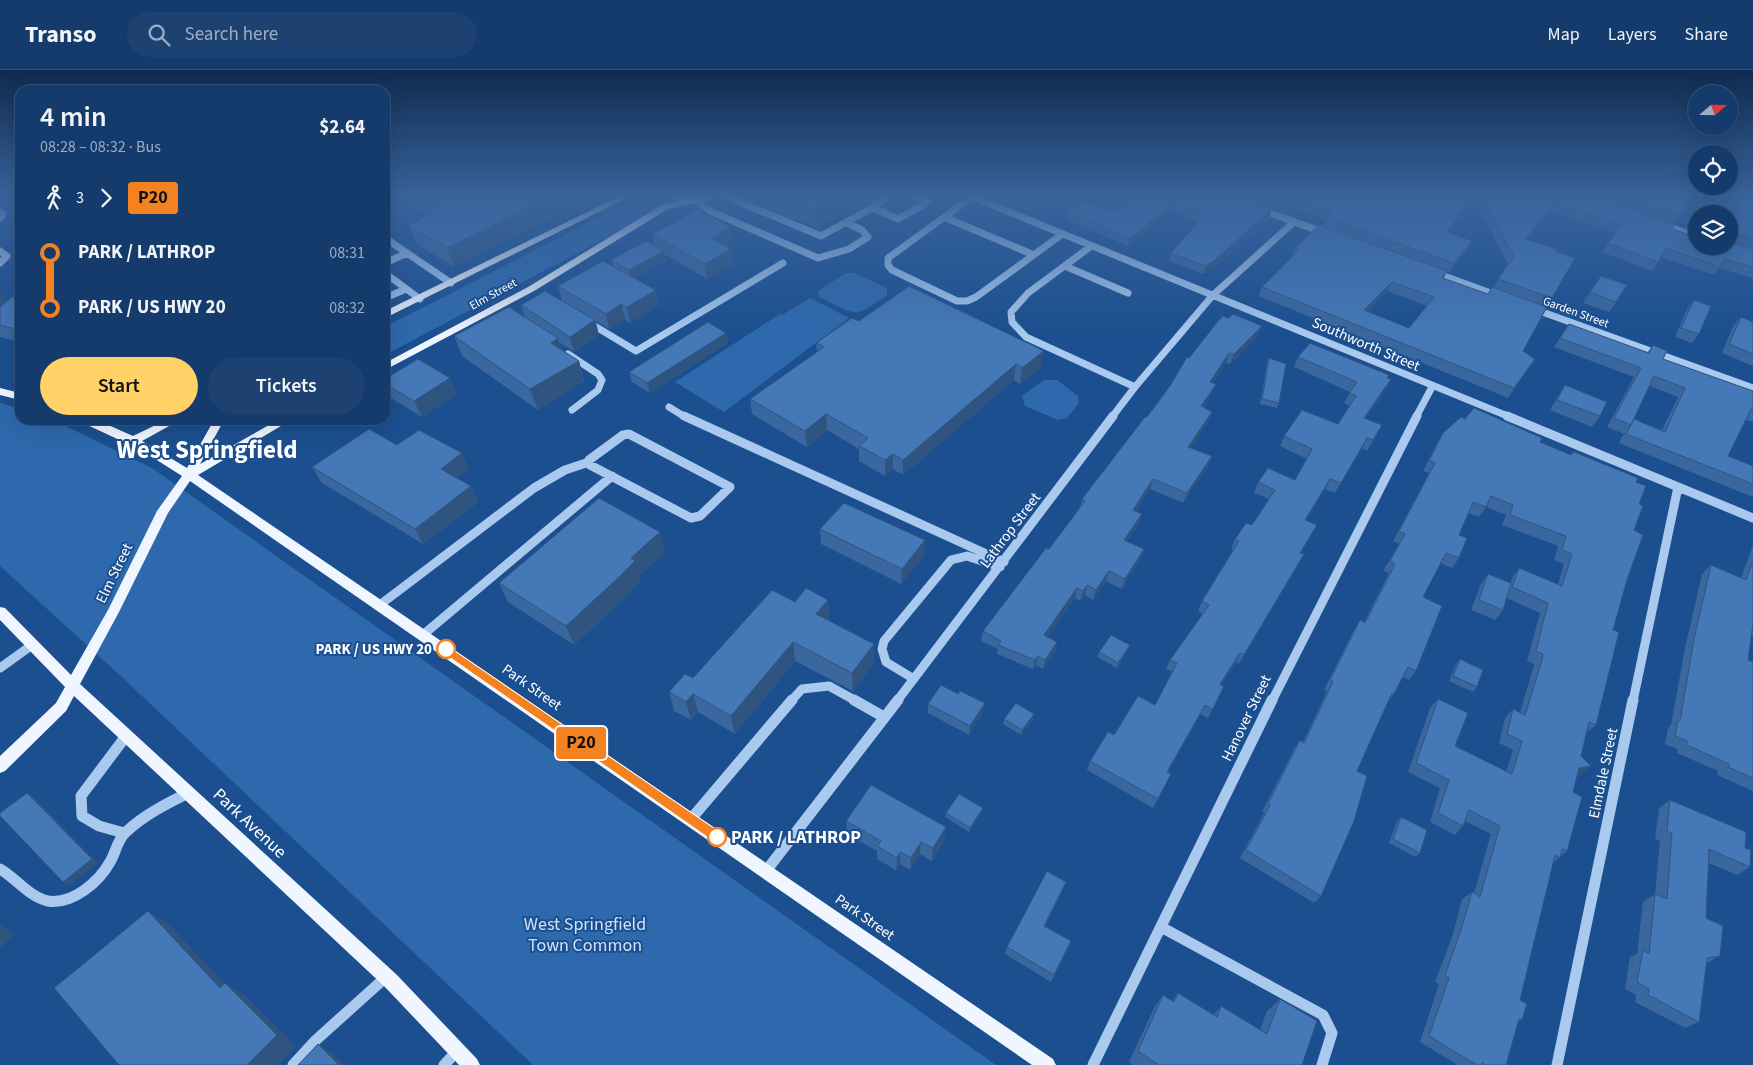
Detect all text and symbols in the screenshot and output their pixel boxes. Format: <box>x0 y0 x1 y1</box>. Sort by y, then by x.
search box <box>127 12 477 57</box>
text: Transo <box>25 17 97 52</box>
icon: search <box>145 21 173 49</box>
text: Search here <box>185 21 278 48</box>
text: Map <box>1548 22 1580 47</box>
text: Layers <box>1608 22 1657 47</box>
text: Share <box>1685 22 1728 47</box>
north arrow <box>1688 85 1738 135</box>
map controls <box>1688 85 1738 255</box>
text: 4 min <box>40 97 107 137</box>
text: $2.64 <box>319 114 365 141</box>
text: 08:28 – 08:32 · Bus <box>40 136 161 158</box>
button: locate <box>1688 145 1738 195</box>
icon: walk <box>40 184 68 212</box>
icon: forward <box>92 184 120 212</box>
text: P20 <box>138 185 168 210</box>
text: 3 <box>76 187 84 209</box>
button: layers <box>1688 205 1738 255</box>
text: PARK / LATHROP <box>78 239 215 266</box>
text: 08:31 <box>329 242 365 264</box>
street label: Elm Street <box>466 274 520 314</box>
street label: Garden Street <box>1540 293 1611 332</box>
text: PARK / US HWY 20 <box>78 294 226 321</box>
text: 08:32 <box>329 297 365 319</box>
street label: Southworth Street <box>1309 312 1423 377</box>
button: Start <box>40 357 198 415</box>
button: Tickets <box>208 357 365 415</box>
district label: West Springfield <box>116 432 298 468</box>
street label: Lathrop Street <box>975 488 1046 573</box>
street label: Elm Street <box>91 540 138 607</box>
place label: PARK / US HWY 20 <box>315 639 432 660</box>
marker: PARK / US HWY 20 <box>436 639 456 659</box>
street label: Park Street <box>498 659 566 716</box>
street label: Hanover Street <box>1216 671 1276 765</box>
street label: Elmdale Street <box>1584 726 1623 820</box>
line badge: P20 <box>552 727 610 759</box>
text: P20 <box>566 730 596 755</box>
street label: Park Avenue <box>207 783 292 864</box>
place label: PARK / LATHROP <box>731 825 861 850</box>
marker: PARK / LATHROP <box>707 827 727 847</box>
street label: Park Street <box>831 889 899 946</box>
park label: West Springfield Town Common <box>524 912 646 958</box>

